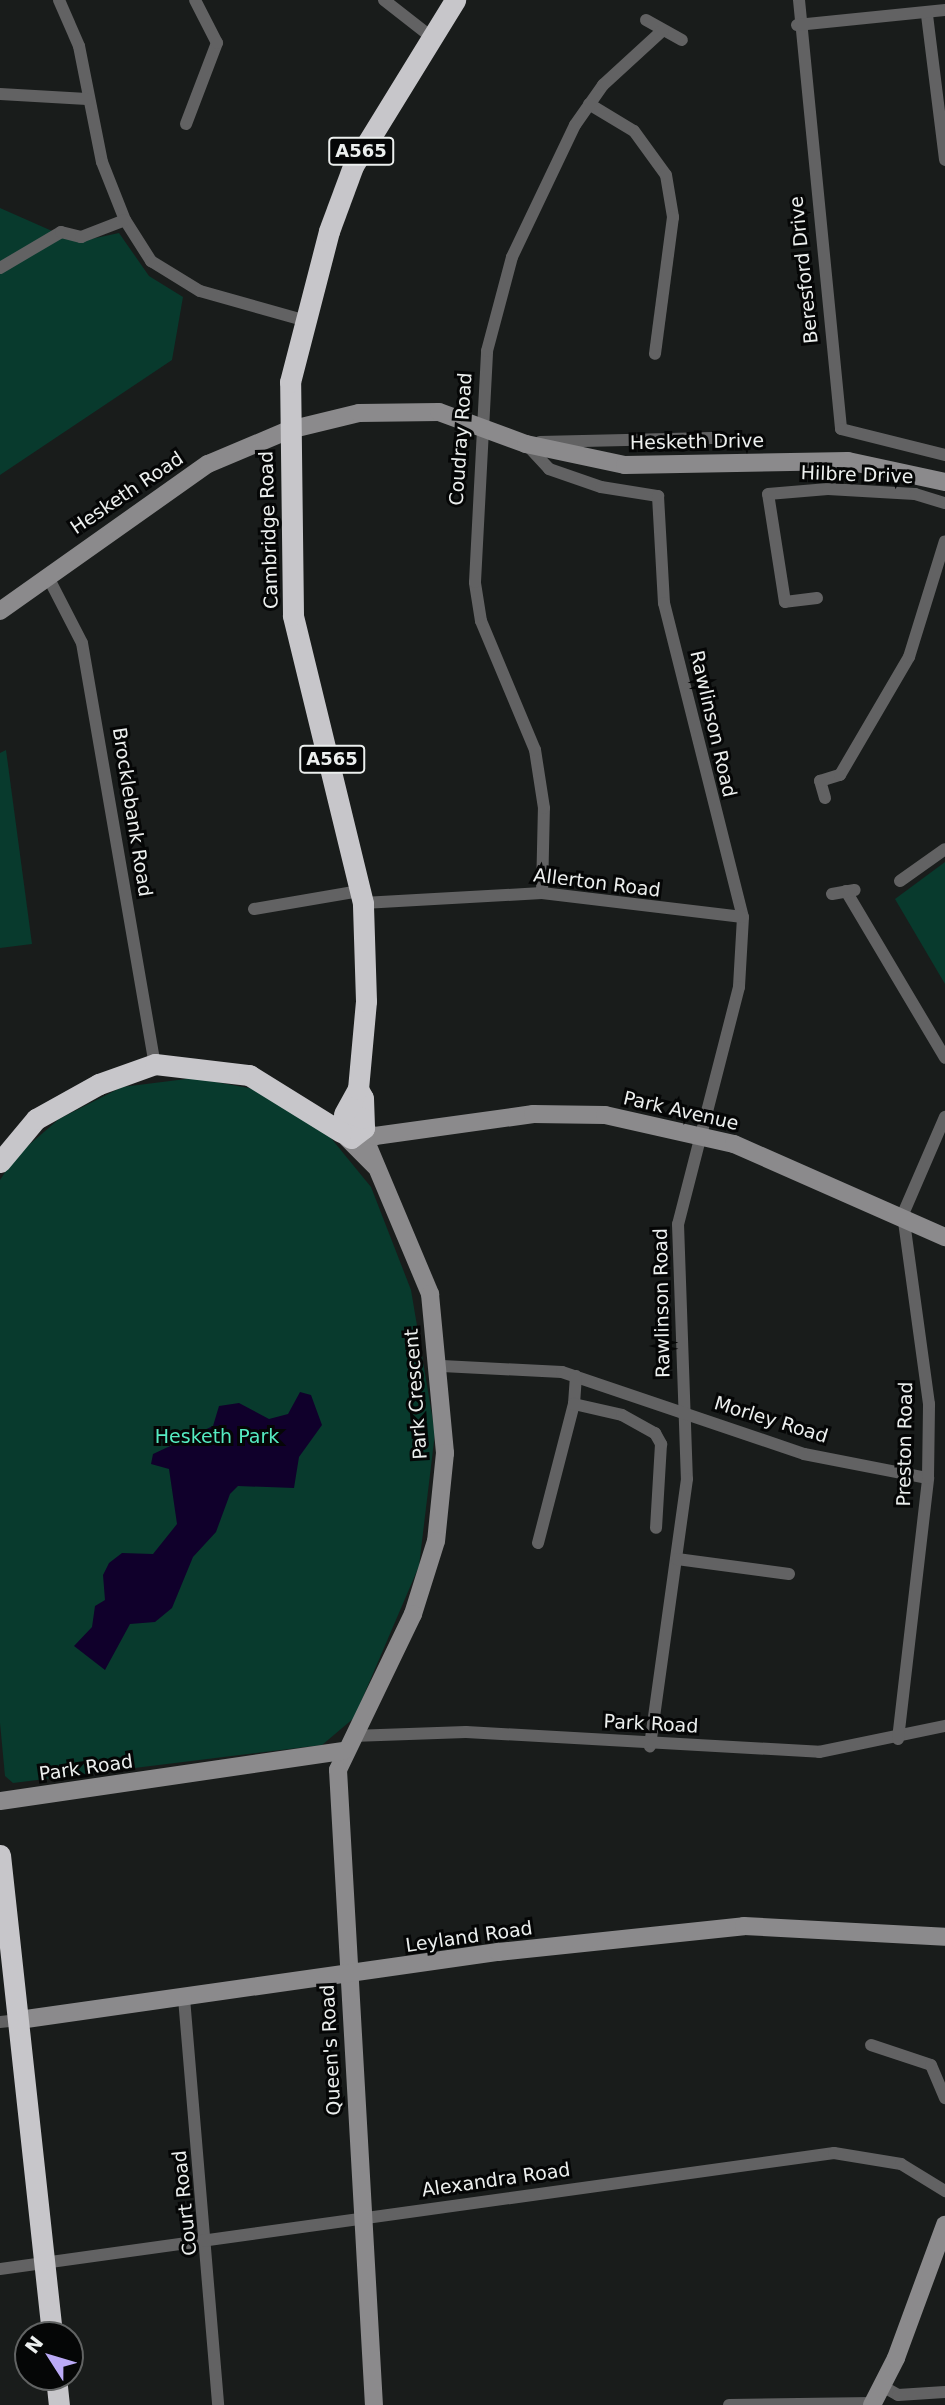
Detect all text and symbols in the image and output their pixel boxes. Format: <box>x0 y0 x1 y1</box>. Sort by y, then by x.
road number: A565 <box>328 136 394 166</box>
street label: Beresford Drive <box>785 195 823 345</box>
street label: Coudray Road <box>445 372 477 506</box>
street label: Hesketh Drive <box>630 429 764 455</box>
street label: Hesketh Road <box>66 447 188 539</box>
street label: Cambridge Road <box>255 451 283 609</box>
street label: Hilbre Drive <box>800 462 914 488</box>
street label: Rawlinson Road <box>685 648 741 800</box>
street label: Brocklebank Road <box>107 726 157 898</box>
road number: A565 <box>299 744 365 774</box>
street label: Allerton Road <box>532 864 662 902</box>
street label: Park Avenue <box>621 1087 741 1135</box>
street label: Rawlinson Road <box>649 1228 675 1378</box>
street label: Park Crescent <box>400 1328 432 1460</box>
street label: Preston Road <box>893 1381 917 1507</box>
street label: Morley Road <box>711 1392 831 1448</box>
park label: Hesketh Park <box>155 1426 279 1448</box>
street label: Park Road <box>603 1710 699 1738</box>
street label: Park Road <box>37 1750 135 1786</box>
street label: Leyland Road <box>404 1917 534 1957</box>
street label: Queen's Road <box>316 1984 346 2116</box>
street label: Court Road <box>168 2149 202 2257</box>
street label: Alexandra Road <box>420 2158 572 2202</box>
north arrow <box>14 2321 84 2391</box>
text: N <box>20 2332 47 2358</box>

